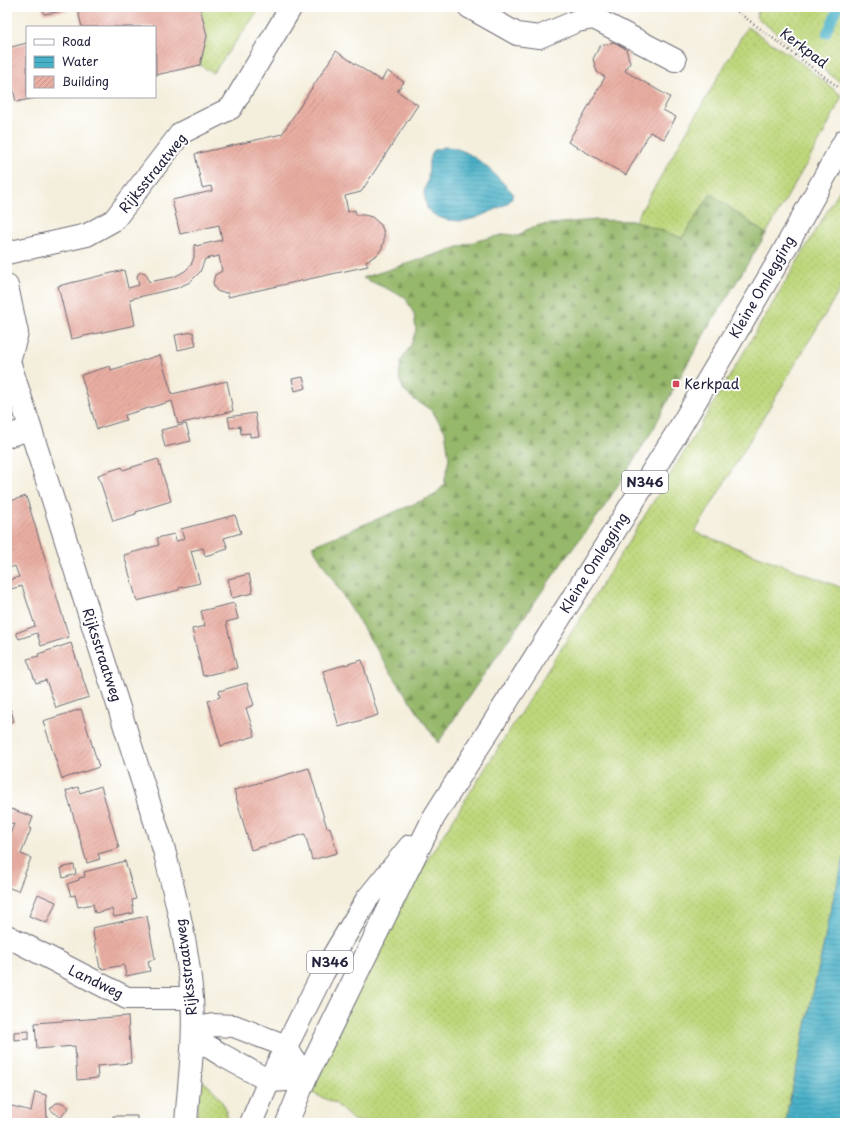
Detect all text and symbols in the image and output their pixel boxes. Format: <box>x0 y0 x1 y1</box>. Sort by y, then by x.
street label: Kerkpad <box>776 23 833 73</box>
legend <box>26 26 156 98</box>
text: Road <box>62 32 91 50</box>
text: Water <box>62 52 99 70</box>
text: Building <box>62 72 109 90</box>
street label: Rijksstraatweg <box>114 128 192 217</box>
street label: Kleine Omlegging <box>724 232 800 342</box>
place label: Kerkpad <box>684 373 740 394</box>
marker: Kerkpad <box>671 379 681 389</box>
road number: N346 <box>622 471 668 493</box>
street label: Kleine Omlegging <box>554 508 633 617</box>
street label: Rijksstraatweg <box>77 605 128 705</box>
street label: Rijksstraatweg <box>169 917 202 1017</box>
road number: N346 <box>307 951 353 973</box>
street label: Landweg <box>65 959 127 1004</box>

